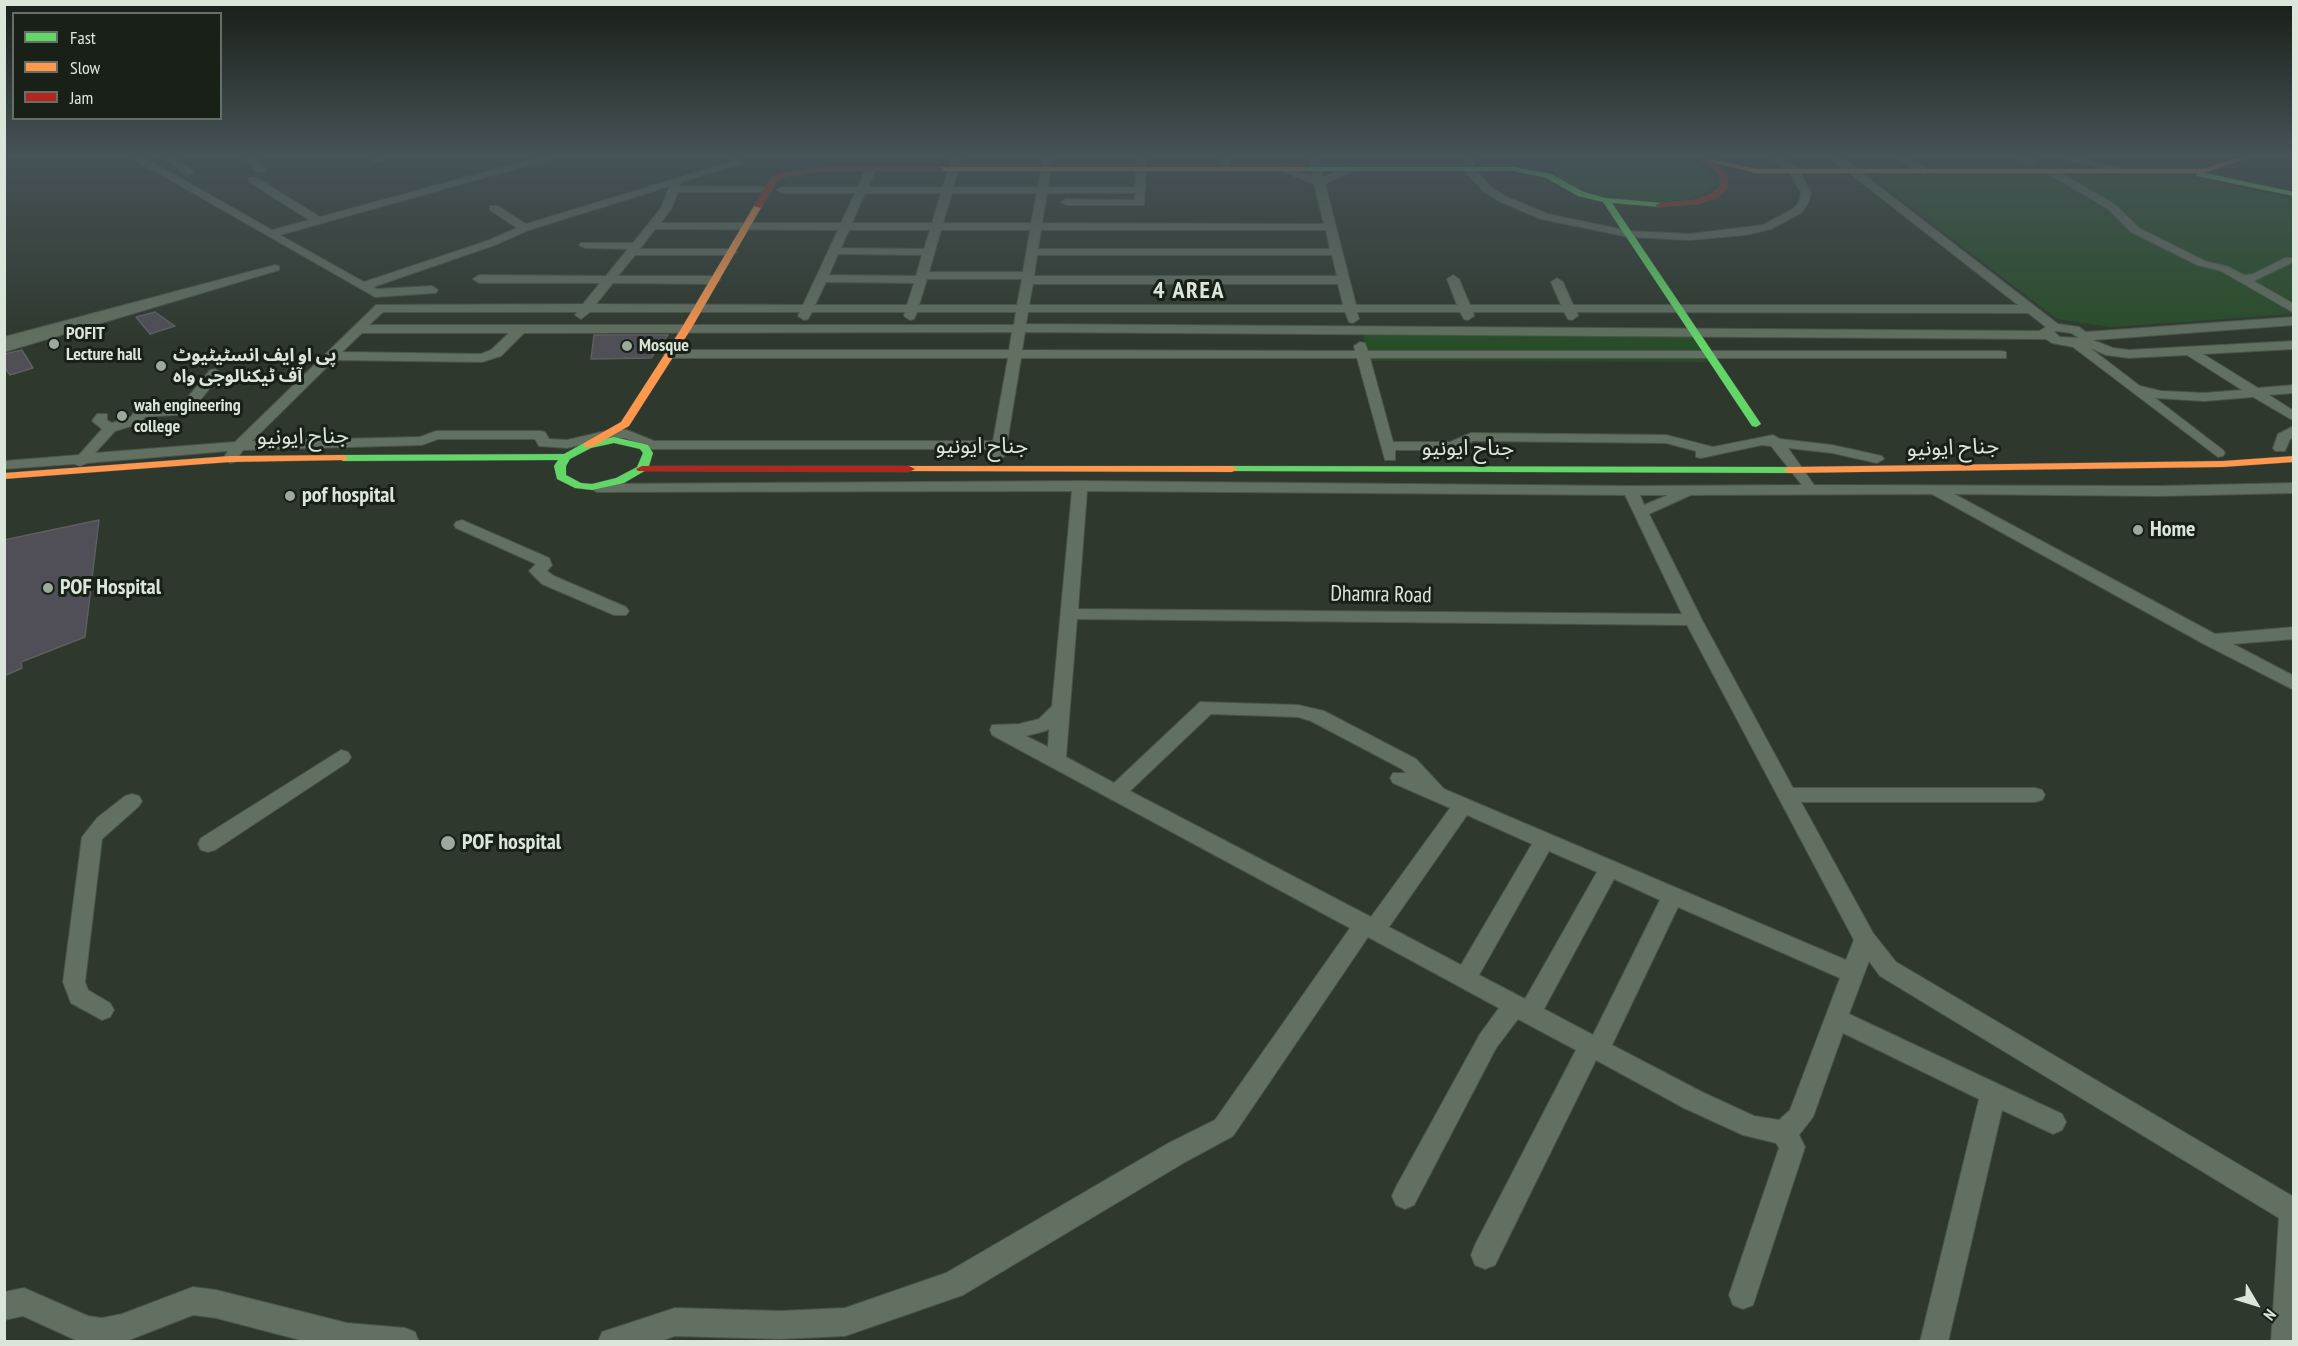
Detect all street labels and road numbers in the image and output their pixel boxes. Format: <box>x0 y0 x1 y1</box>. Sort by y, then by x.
street label: جناح ایونیو <box>257 423 349 451</box>
street label: جناح ایونیو <box>1906 433 2000 463</box>
street label: جناح ایونیو <box>936 434 1028 460</box>
street label: جناح ایونیو <box>1422 436 1514 462</box>
street label: Dhamra Road <box>1330 581 1432 609</box>

